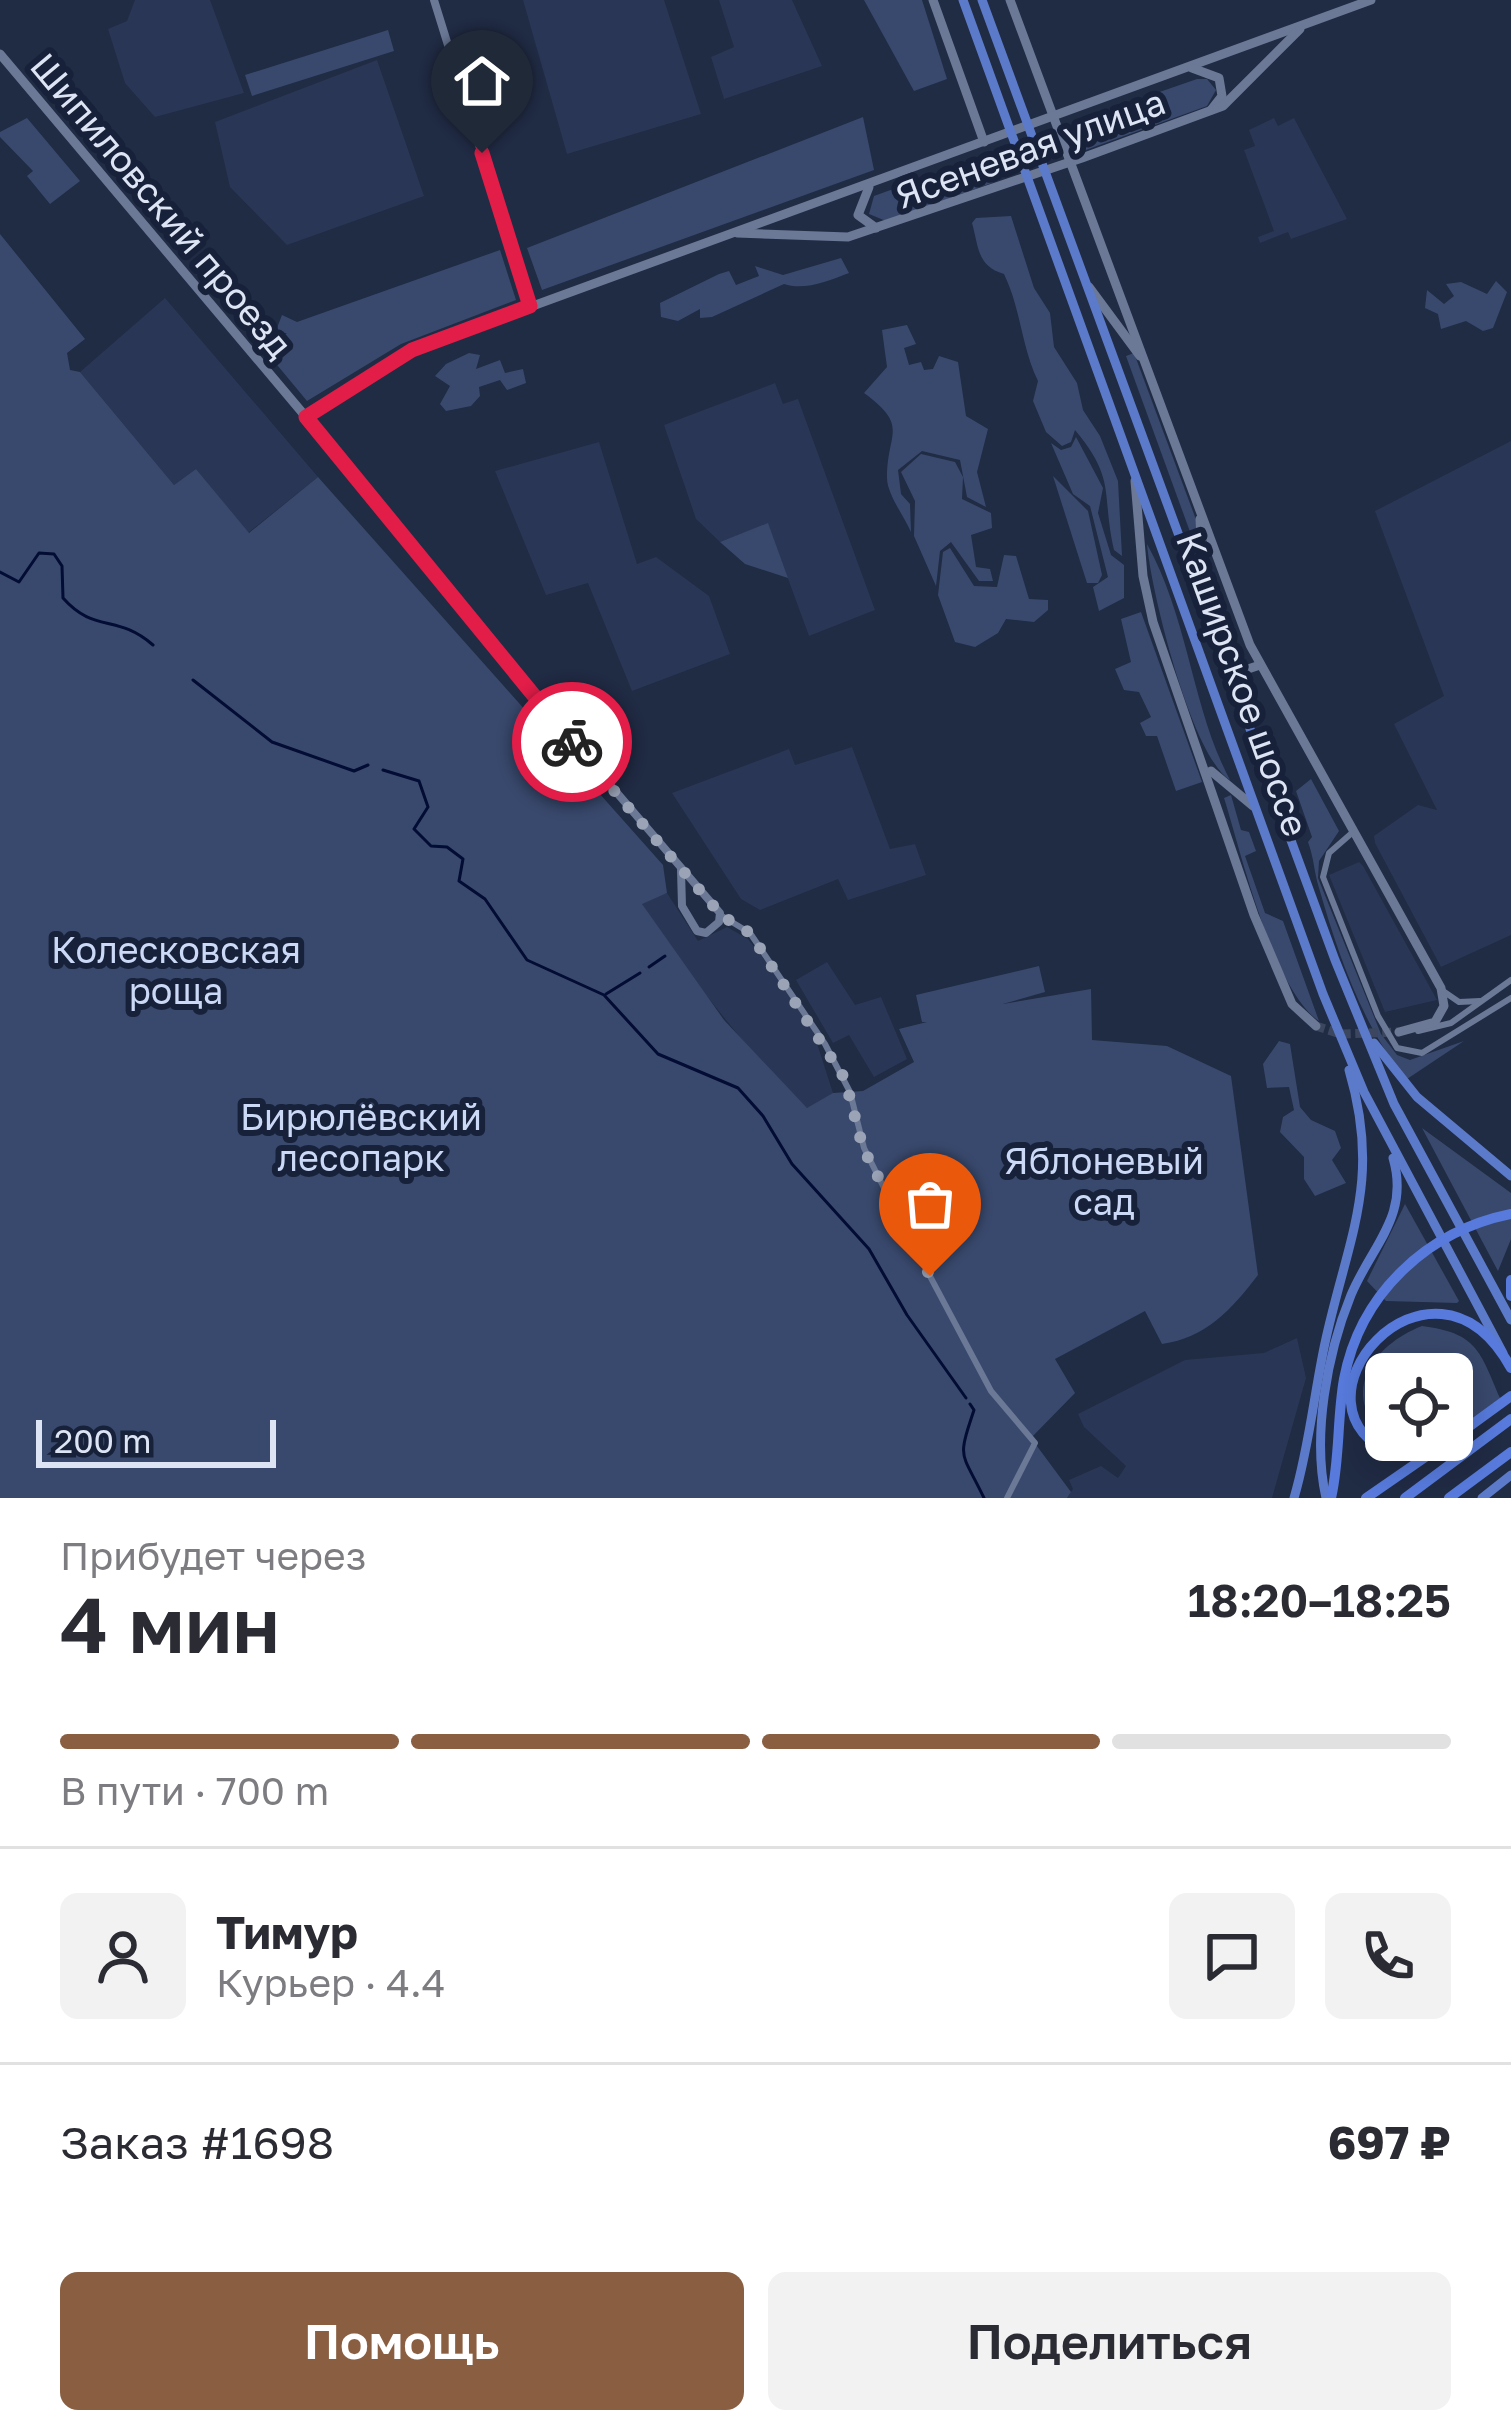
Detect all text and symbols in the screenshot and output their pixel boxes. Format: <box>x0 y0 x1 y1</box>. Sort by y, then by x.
pin <box>431 30 533 153</box>
street label: Шипиловский проезд <box>22 44 302 366</box>
icon: home <box>449 48 515 114</box>
street label: Ясеневая улица <box>889 79 1171 217</box>
street label: Каширское шоссе <box>1168 526 1318 842</box>
courier <box>512 682 632 802</box>
icon: bike <box>539 709 605 775</box>
park label: Колесковская роща <box>51 928 301 1012</box>
park label: Бирюлёвский лесопарк <box>240 1095 482 1179</box>
park label: Яблоневый сад <box>1004 1139 1204 1223</box>
pin <box>879 1153 981 1276</box>
icon: bag <box>897 1171 963 1237</box>
map controls <box>1365 1353 1473 1461</box>
button: locate <box>1365 1353 1473 1461</box>
scale bar <box>36 1414 276 1467</box>
text: 200 m <box>54 1421 152 1460</box>
text: Прибудет через <box>60 1532 366 1579</box>
text: 18:20–18:25 <box>1188 1573 1451 1627</box>
text: 4 мин <box>60 1577 280 1670</box>
text: В пути · 700 m <box>60 1767 329 1814</box>
button: person <box>60 1893 186 2019</box>
button: chat <box>1169 1893 1295 2019</box>
button: phone <box>1325 1893 1451 2019</box>
text: Тимур <box>216 1905 358 1959</box>
text: Курьер · 4.4 <box>216 1959 446 2006</box>
text: Заказ #1698 <box>60 2115 334 2169</box>
text: 697 ₽ <box>1328 2115 1451 2169</box>
button: Помощь <box>60 2272 744 2410</box>
button: Поделиться <box>768 2272 1451 2410</box>

